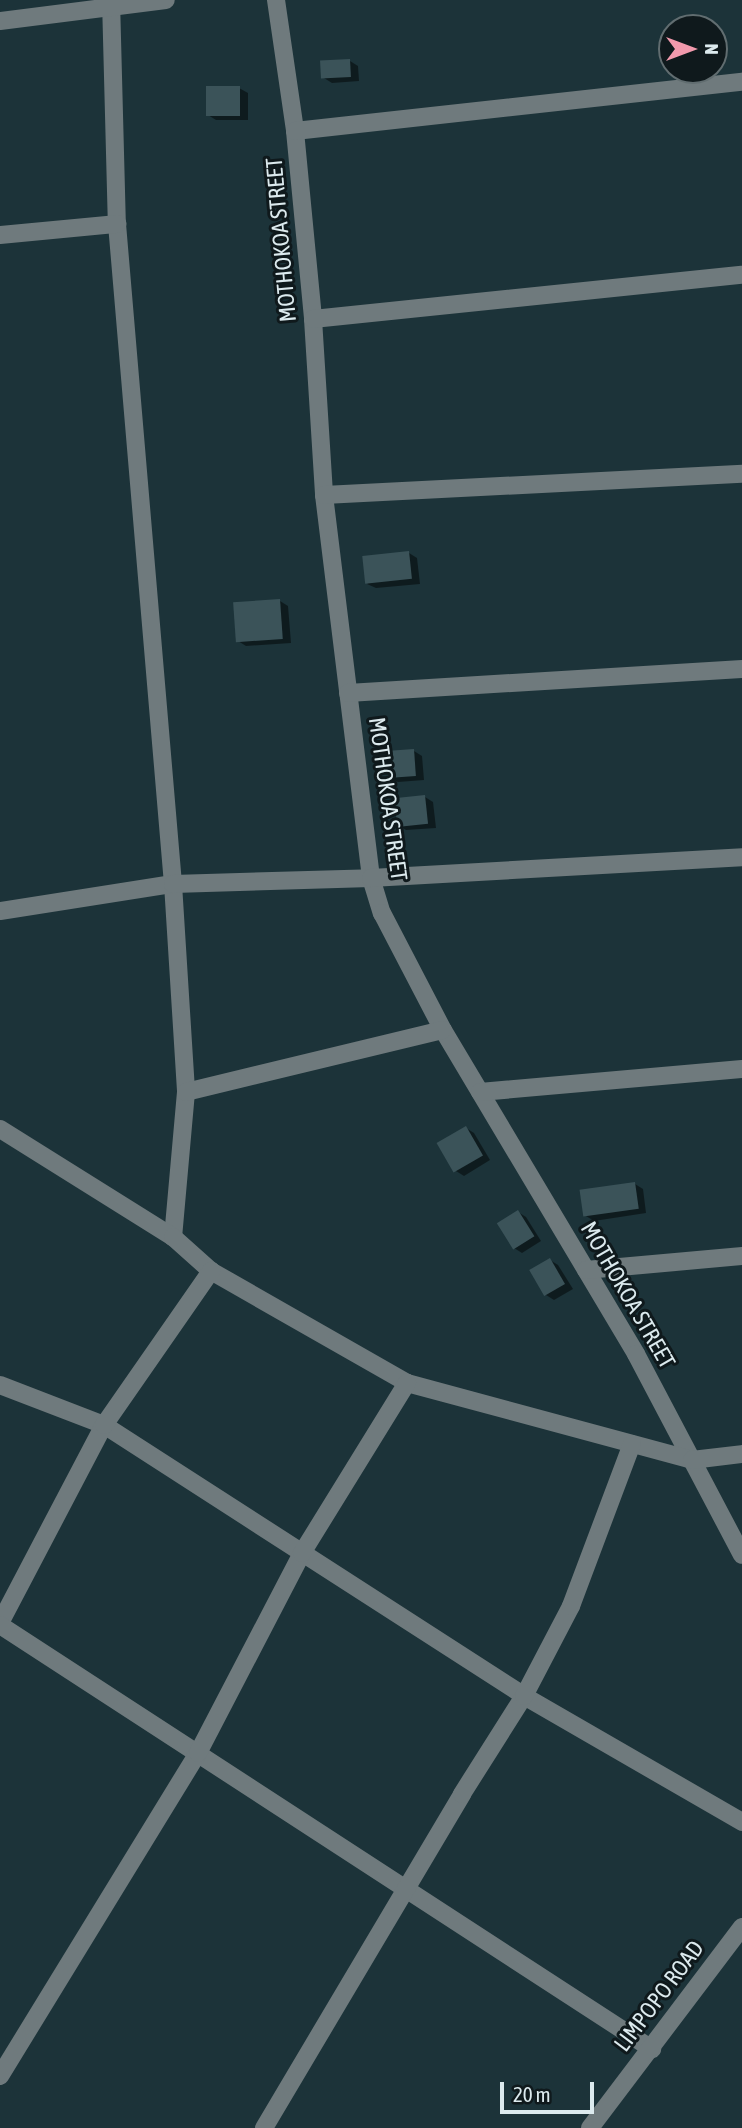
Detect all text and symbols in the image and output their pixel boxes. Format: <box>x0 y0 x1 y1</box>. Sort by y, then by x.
north arrow <box>658 14 728 84</box>
text: N <box>701 43 723 55</box>
street label: MOTHOKOA STREET <box>260 157 302 323</box>
street label: MOTHOKOA STREET <box>363 716 413 882</box>
street label: MOTHOKOA STREET <box>575 1217 681 1373</box>
street label: LIMPOPO ROAD <box>608 1935 710 2057</box>
scale bar <box>504 2068 598 2112</box>
text: 20 m <box>513 2082 551 2106</box>

